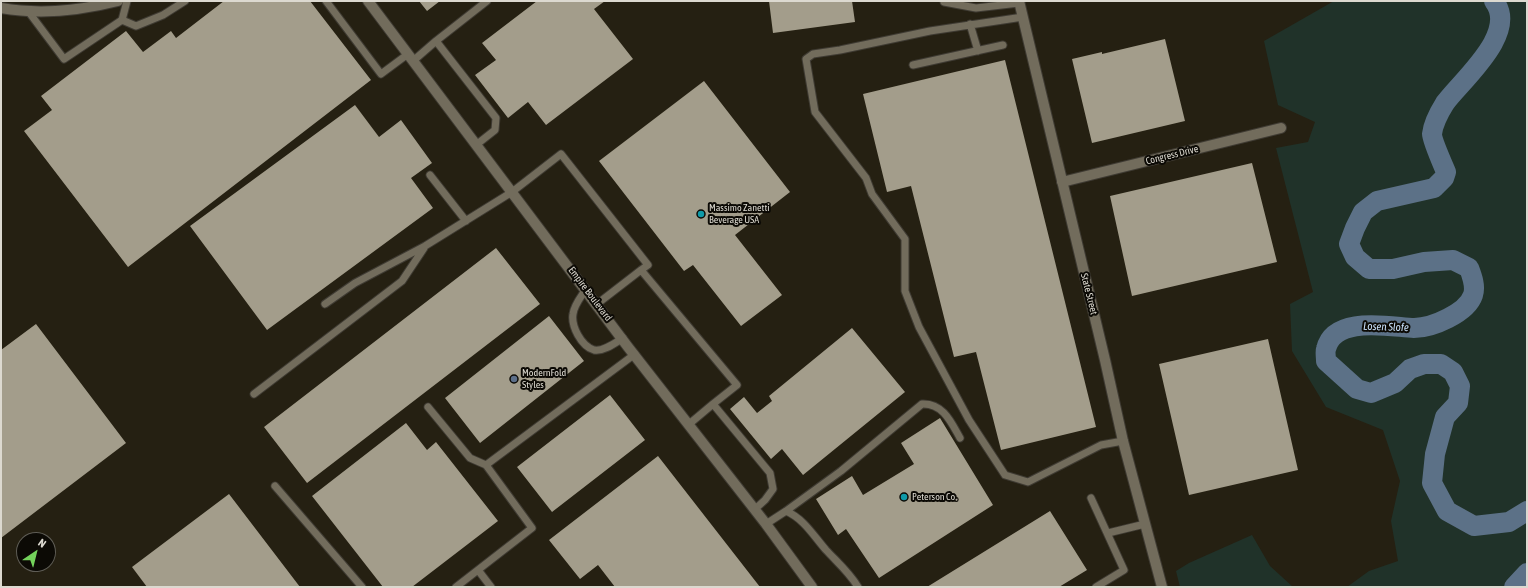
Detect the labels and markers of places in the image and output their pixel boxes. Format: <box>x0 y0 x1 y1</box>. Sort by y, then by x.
place label: Massimo Zanetti Beverage USA <box>709 202 770 226</box>
marker: Massimo Zanetti Beverage USA <box>696 209 706 219</box>
place label: ModernFold Styles <box>522 367 566 390</box>
marker: ModernFold Styles <box>509 374 519 384</box>
place label: Peterson Co. <box>912 491 957 503</box>
marker: Peterson Co. <box>899 492 909 502</box>

